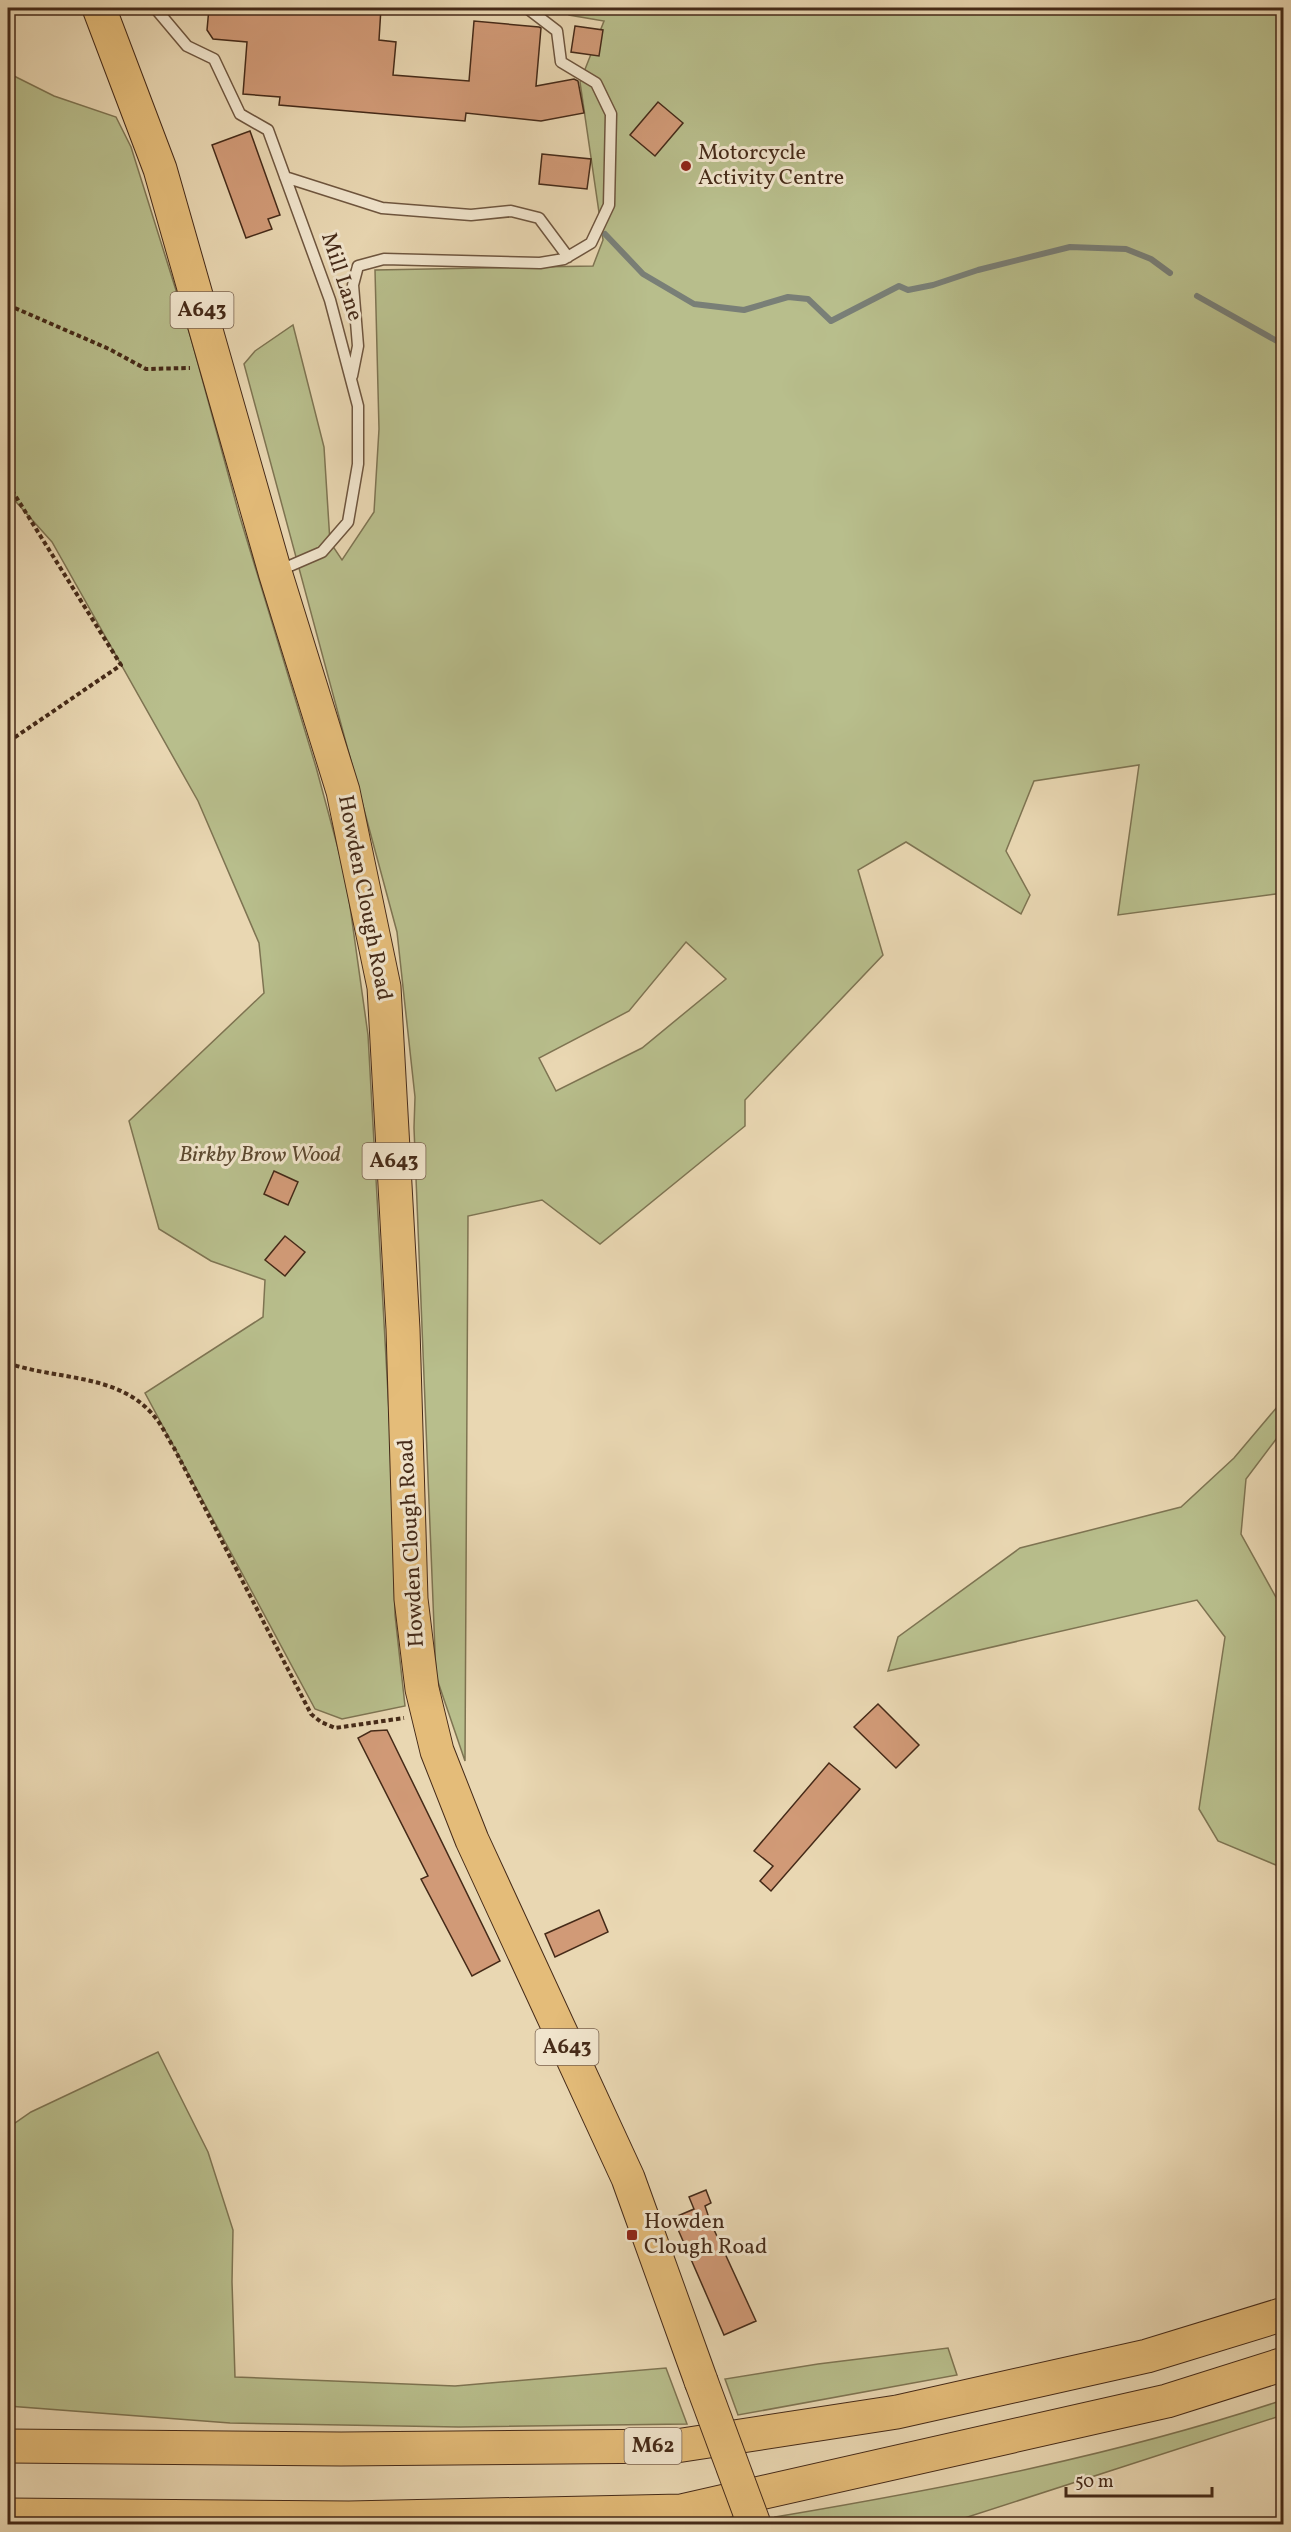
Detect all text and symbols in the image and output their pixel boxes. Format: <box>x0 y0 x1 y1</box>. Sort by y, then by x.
place label: Motorcycle Activity Centre <box>698 138 844 194</box>
marker: Motorcycle Activity Centre <box>679 159 693 173</box>
street label: Mill Lane <box>312 229 370 325</box>
road number: A643 <box>170 292 234 328</box>
street label: Howden Clough Road <box>329 793 399 1003</box>
park label: Birkby Brow Wood <box>179 1140 341 1171</box>
road number: A643 <box>362 1143 426 1179</box>
street label: Howden Clough Road <box>391 1438 433 1648</box>
road number: A643 <box>536 2029 598 2065</box>
place label: Howden Clough Road <box>644 2207 768 2263</box>
marker: Howden Clough Road <box>625 2228 639 2242</box>
road number: M62 <box>624 2428 682 2464</box>
scale bar <box>1066 2460 1212 2498</box>
text: 50 m <box>1075 2470 1114 2495</box>

